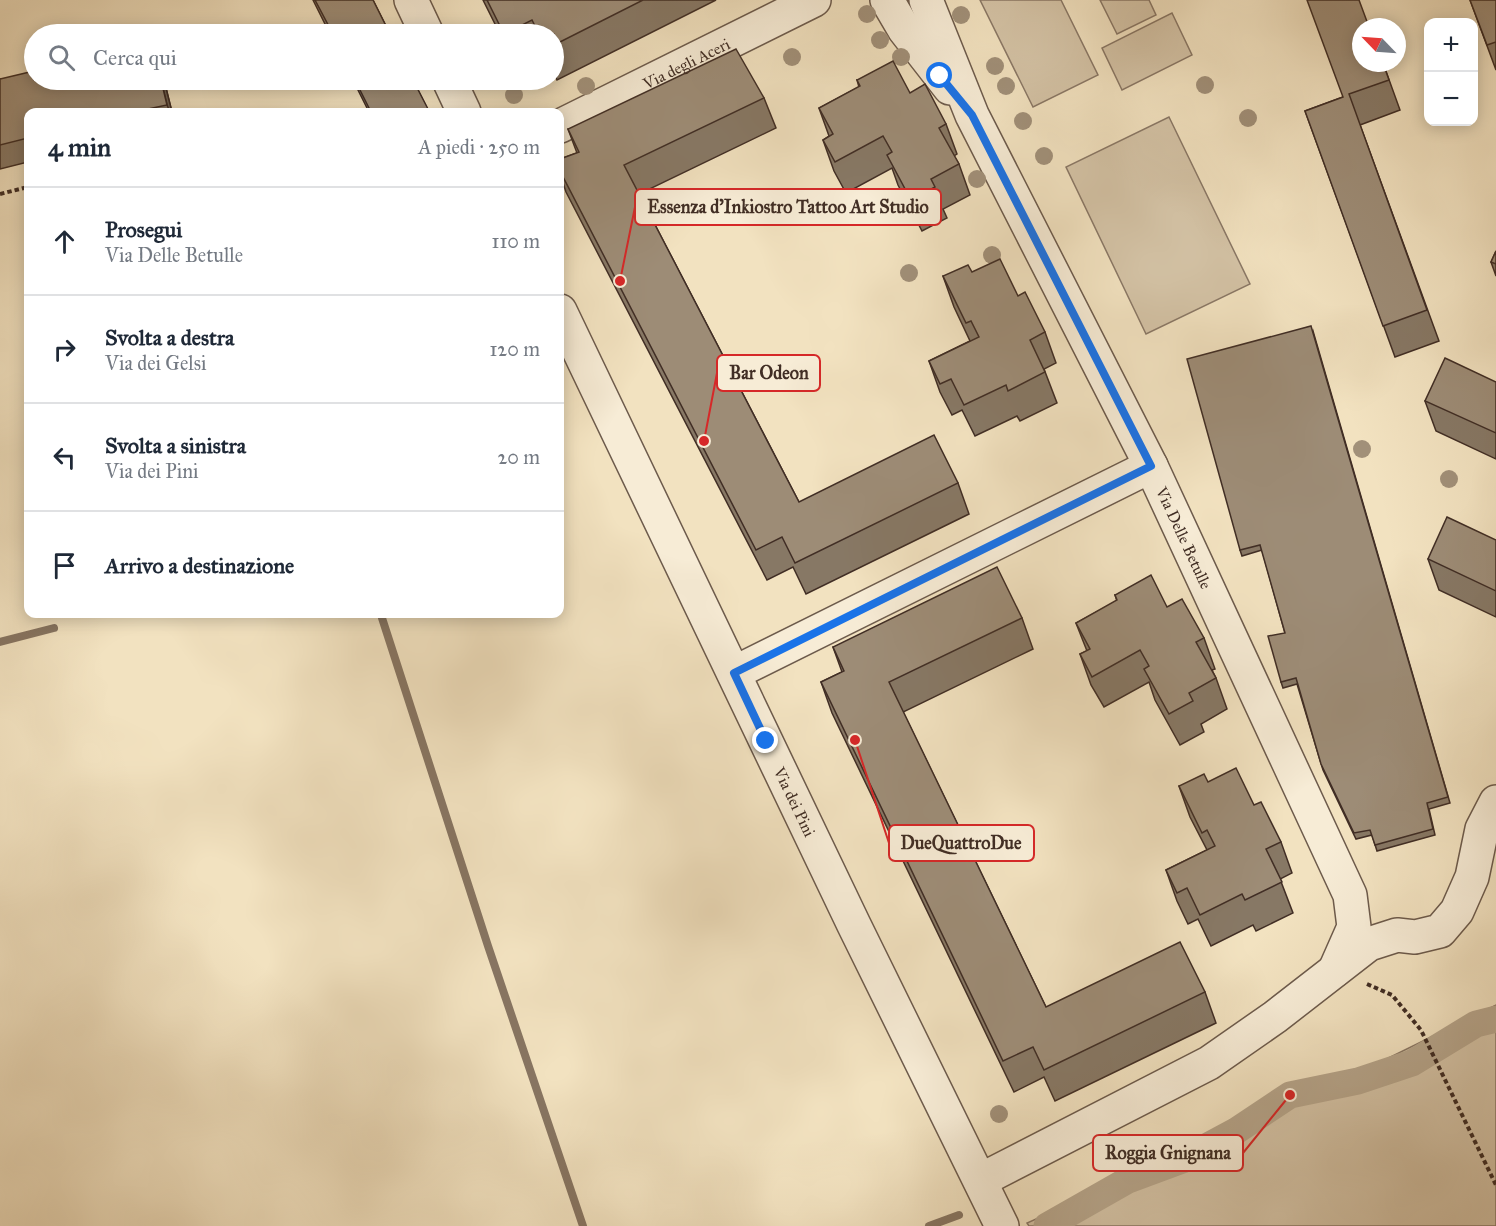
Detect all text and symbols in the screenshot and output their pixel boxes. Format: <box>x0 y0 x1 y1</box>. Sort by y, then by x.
north arrow <box>1352 18 1406 72</box>
map controls <box>1424 18 1478 126</box>
button: + <box>1424 18 1478 72</box>
search box <box>24 24 564 90</box>
street label: Via degli Aceri <box>639 34 733 93</box>
icon: search <box>45 41 78 74</box>
text: Cerca qui <box>93 44 177 71</box>
route start <box>926 62 952 88</box>
button: − <box>1424 72 1478 126</box>
text: 4 min <box>48 131 111 163</box>
text: A piedi · 250 m <box>418 135 540 159</box>
callout: Essenza d'Inkiostro Tattoo Art Studio <box>635 189 941 225</box>
text: Essenza d'Inkiostro Tattoo Art Studio <box>647 196 929 218</box>
text: Prosegui <box>105 216 182 243</box>
icon: ahead <box>48 225 81 258</box>
text: 110 m <box>492 229 540 253</box>
text: Via Delle Betulle <box>105 243 243 267</box>
text: Svolta a destra <box>105 324 234 351</box>
icon: right <box>48 333 81 366</box>
text: 120 m <box>489 337 540 361</box>
text: Via dei Gelsi <box>105 351 206 375</box>
callout: Bar Odeon <box>717 355 820 391</box>
text: Bar Odeon <box>729 362 809 384</box>
text: Svolta a sinistra <box>105 432 246 459</box>
icon: left <box>48 441 81 474</box>
text: 20 m <box>497 445 540 469</box>
text: Via dei Pini <box>105 459 199 483</box>
street label: Via Delle Betulle <box>1152 483 1216 592</box>
icon: arrive <box>48 549 81 582</box>
text: Arrivo a destinazione <box>105 552 294 579</box>
route end <box>752 727 778 753</box>
street label: Via dei Pini <box>770 763 820 840</box>
callout: DueQuattroDue <box>889 825 1034 861</box>
text: DueQuattroDue <box>901 832 1022 855</box>
callout: Roggia Gnignana <box>1093 1135 1243 1171</box>
text: Roggia Gnignana <box>1105 1142 1231 1165</box>

